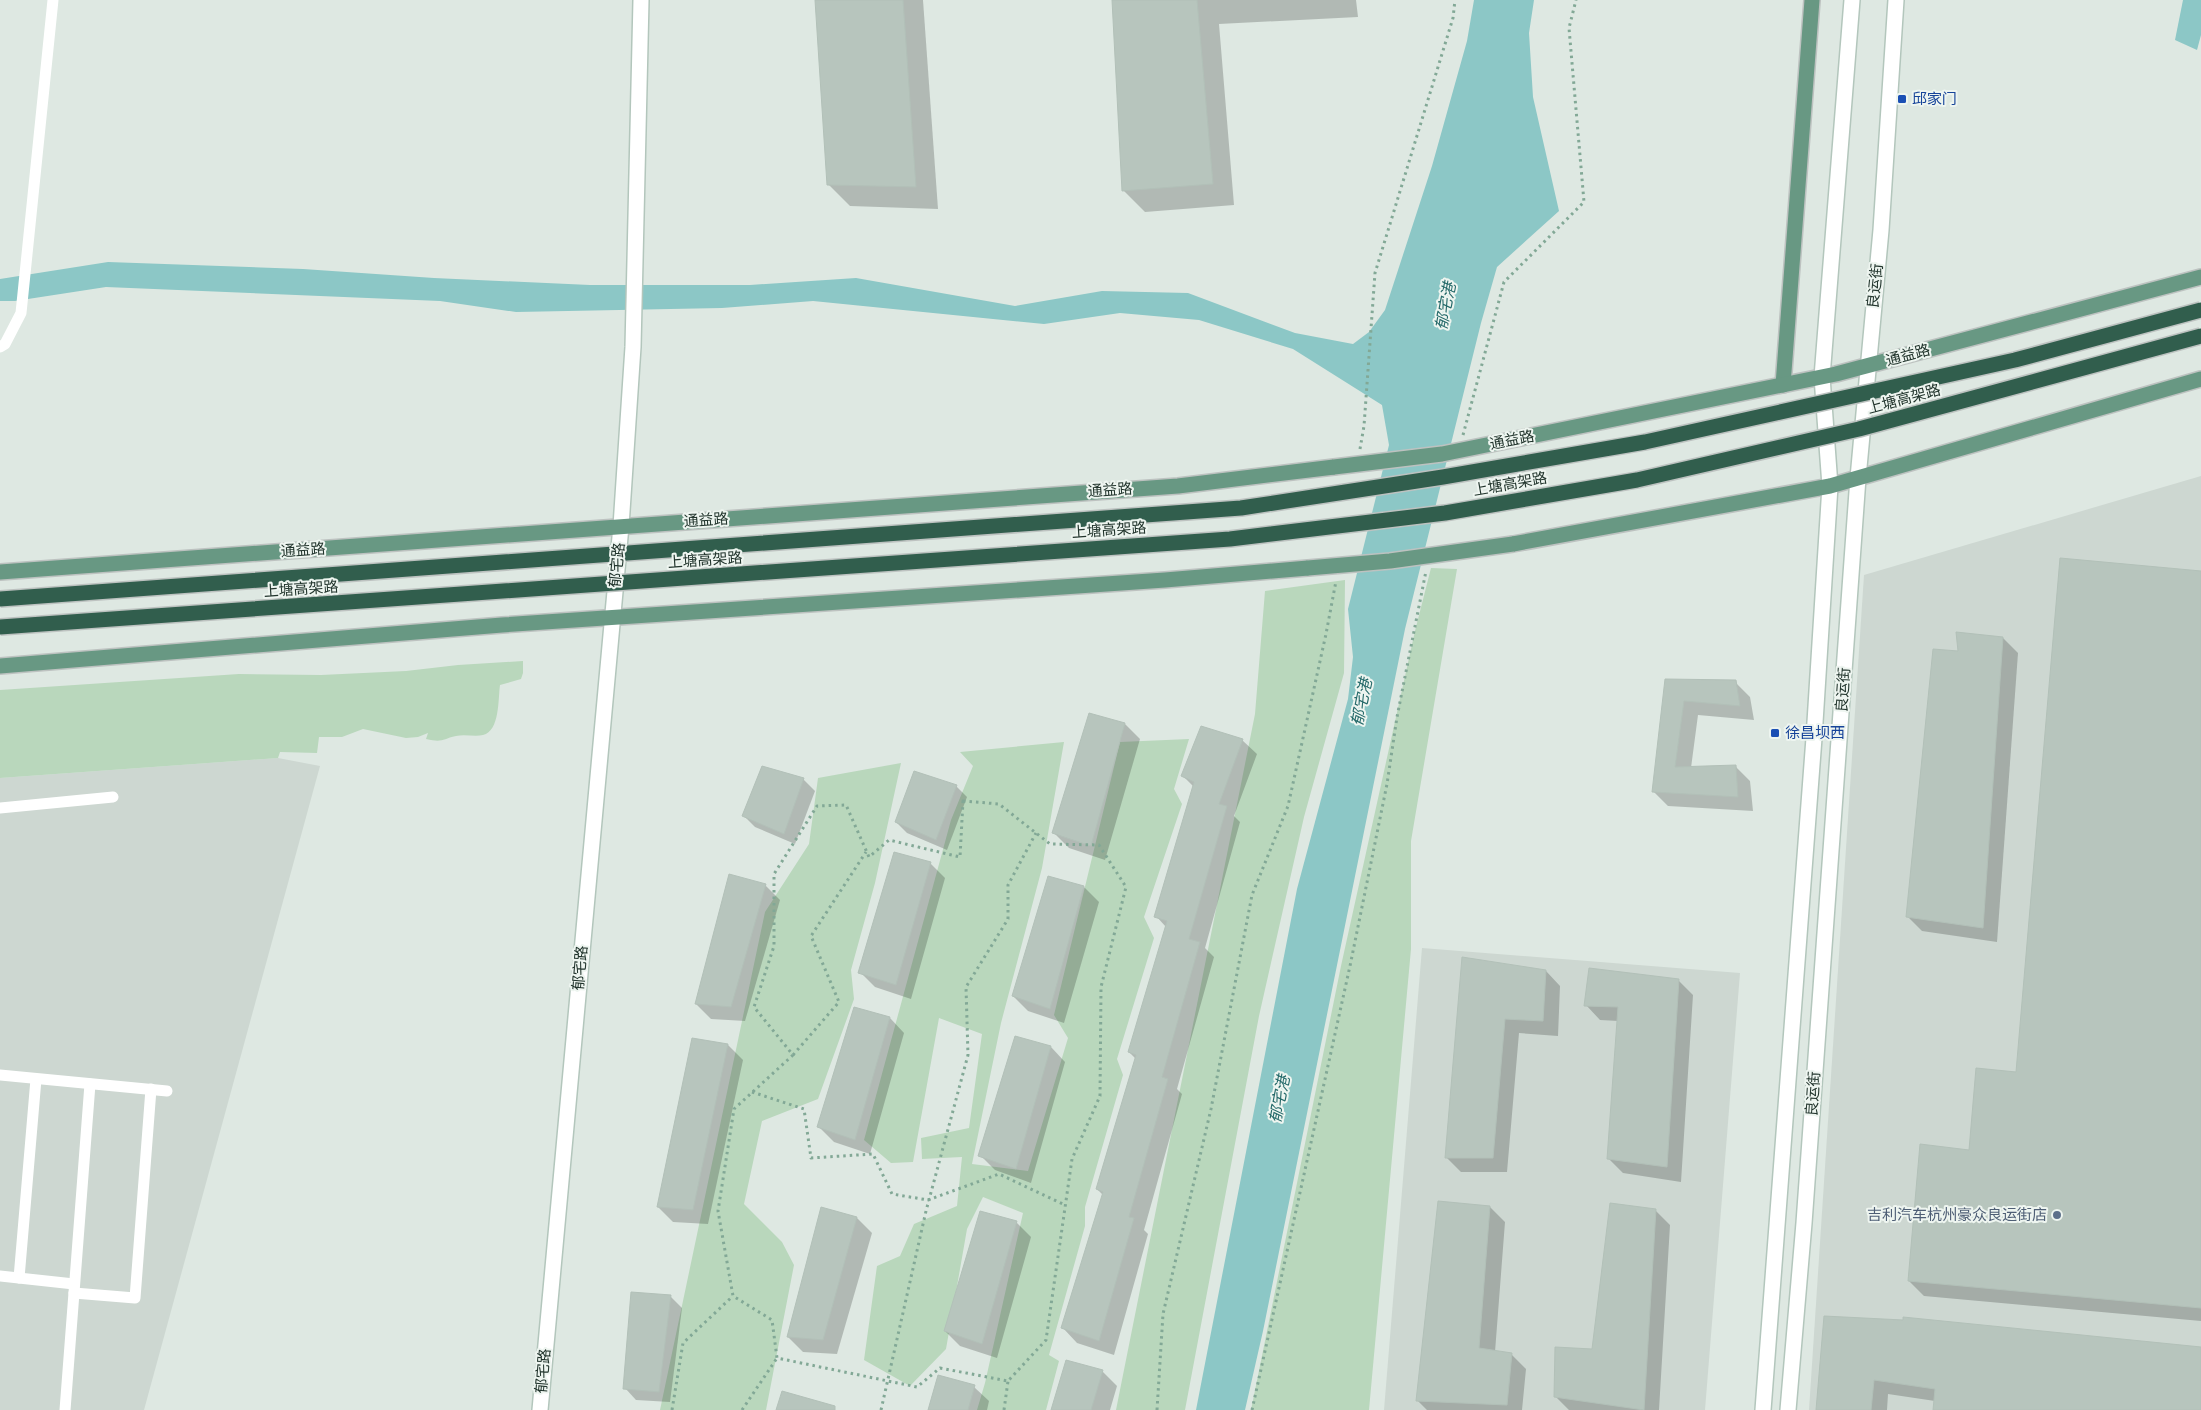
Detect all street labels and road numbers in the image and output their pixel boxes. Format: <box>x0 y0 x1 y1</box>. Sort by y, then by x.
street label: 良运街 <box>1864 263 1885 309</box>
street label: 通益路 <box>1884 340 1932 369</box>
street label: 上塘高架路 <box>1865 381 1942 416</box>
street label: 通益路 <box>1488 427 1536 452</box>
street label: 上塘高架路 <box>1471 469 1548 498</box>
street label: 通益路 <box>1087 479 1133 500</box>
street label: 通益路 <box>683 509 729 530</box>
street label: 上塘高架路 <box>1071 518 1147 541</box>
street label: 通益路 <box>280 539 326 560</box>
street label: 郁宅路 <box>606 542 627 588</box>
street label: 上塘高架路 <box>667 548 743 571</box>
street label: 上塘高架路 <box>263 577 339 600</box>
street label: 良运街 <box>1832 667 1853 713</box>
street label: 郁宅路 <box>569 945 590 991</box>
street label: 良运街 <box>1802 1071 1823 1117</box>
street label: 郁宅路 <box>532 1348 553 1394</box>

